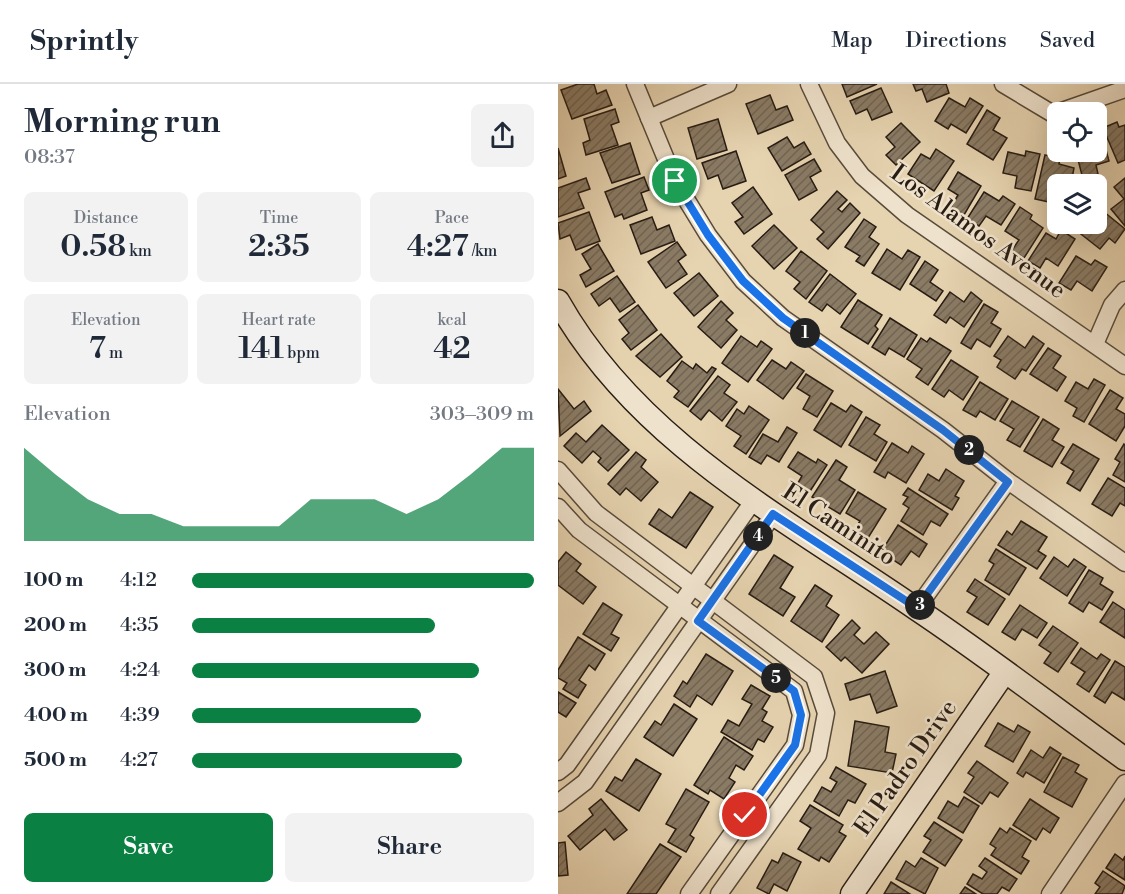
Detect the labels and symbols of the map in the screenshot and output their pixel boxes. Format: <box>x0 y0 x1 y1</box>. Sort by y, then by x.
pin <box>649 155 700 206</box>
street label: Los Alamos Avenue <box>884 158 1072 306</box>
pin: 1 <box>790 318 820 348</box>
pin: 2 <box>954 435 984 465</box>
street label: El Caminito <box>776 477 902 573</box>
pin: 4 <box>743 521 773 551</box>
pin: 3 <box>905 590 935 620</box>
pin: 5 <box>761 663 791 693</box>
street label: El Padro Drive <box>848 694 964 842</box>
pin <box>719 789 770 840</box>

